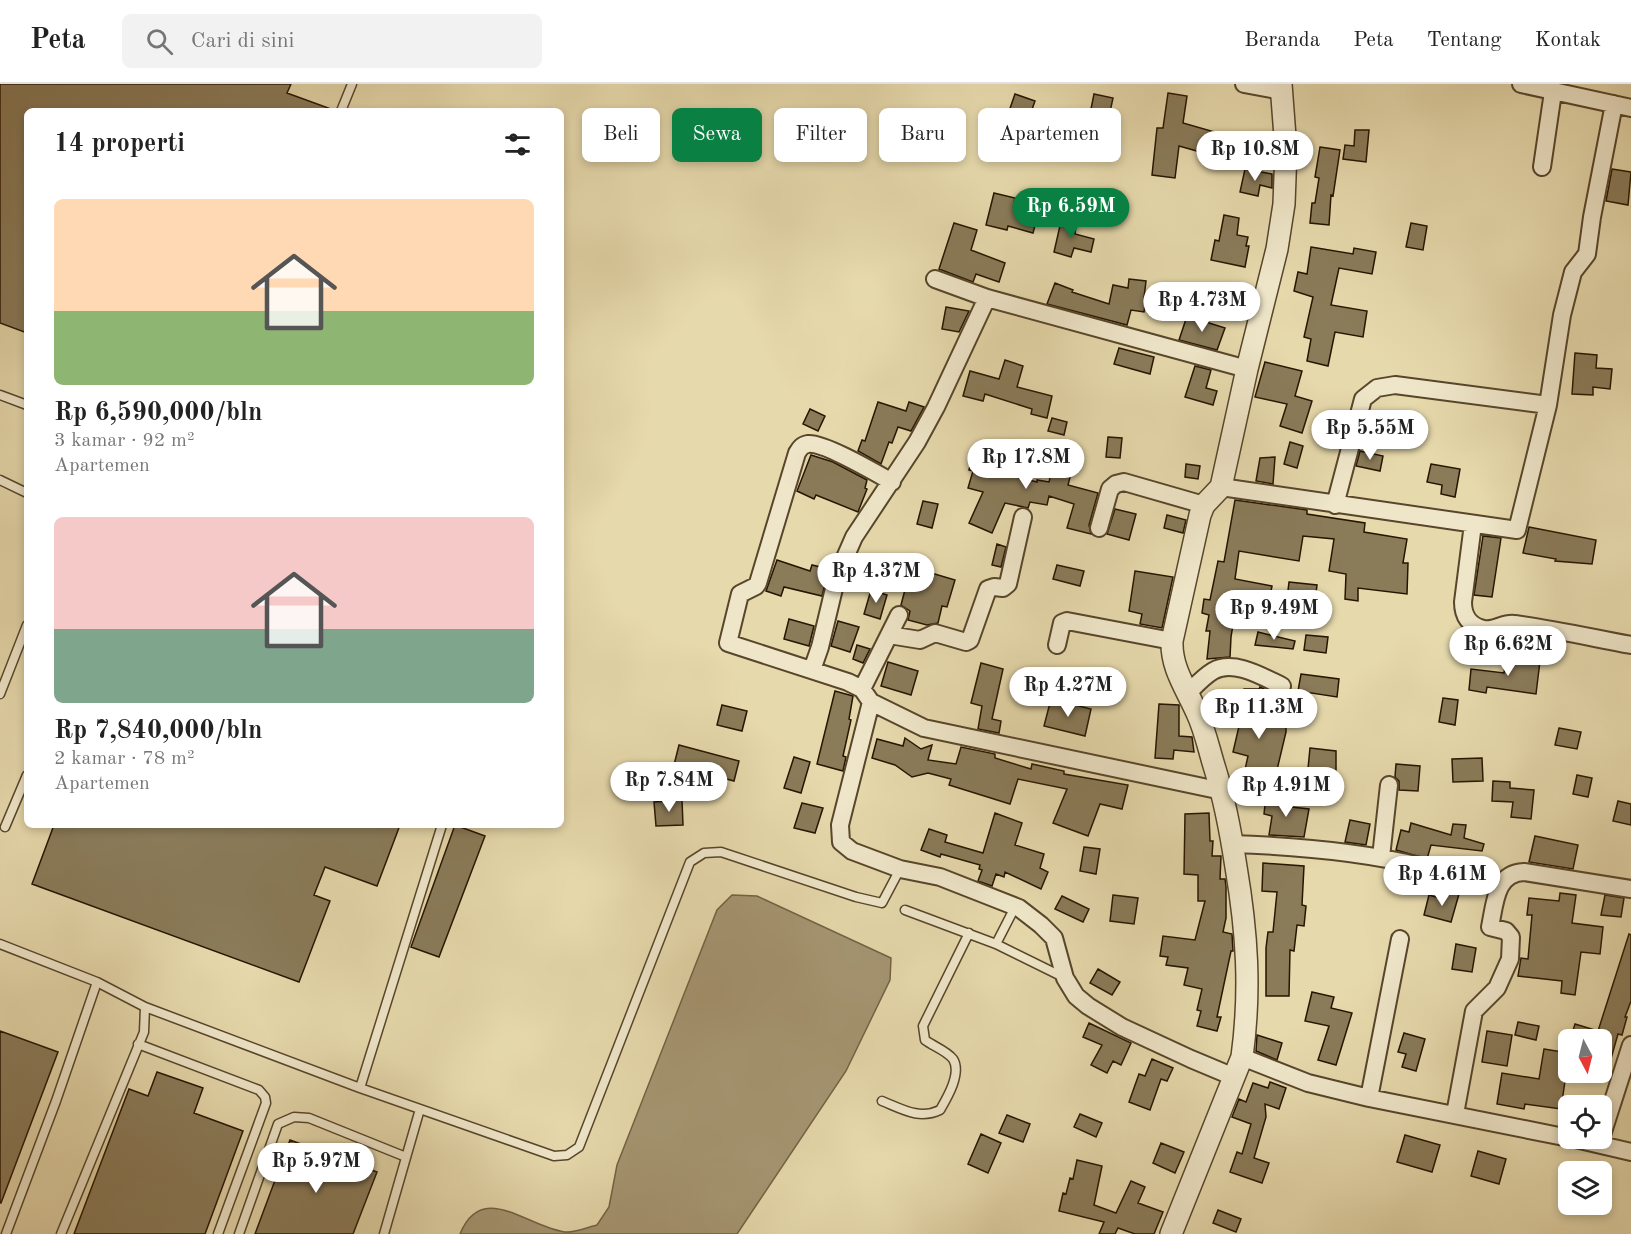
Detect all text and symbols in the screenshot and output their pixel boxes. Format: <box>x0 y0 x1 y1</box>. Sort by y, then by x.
search box <box>122 14 542 68</box>
icon: search <box>143 25 176 58</box>
text: Peta <box>30 27 86 55</box>
text: Cari di sini <box>191 30 294 52</box>
text: Beranda <box>1244 30 1320 51</box>
text: Peta <box>1353 30 1394 51</box>
text: Tentang <box>1427 30 1502 51</box>
text: Kontak <box>1535 30 1601 51</box>
chip: Beli <box>582 108 660 162</box>
chip: Sewa <box>672 108 762 162</box>
chip: Filter <box>774 108 867 162</box>
chip: Baru <box>879 108 966 162</box>
chip: Apartemen <box>978 108 1121 162</box>
icon: filters <box>501 128 534 161</box>
text: 14 properti <box>54 131 185 157</box>
pin: Rp 10.8M <box>1193 131 1317 182</box>
text: Rp 10.8M <box>1210 140 1300 160</box>
pin: Rp 6.59M <box>1009 188 1133 239</box>
text: Rp 6.59M <box>1026 197 1116 217</box>
icon: home <box>240 238 348 346</box>
pin: Rp 4.73M <box>1140 282 1264 333</box>
text: Rp 4.73M <box>1157 291 1247 311</box>
text: Rp 6,590,000/bln <box>54 400 262 426</box>
pin: Rp 5.55M <box>1308 410 1432 461</box>
text: Rp 5.55M <box>1325 419 1415 439</box>
text: 3 kamar · 92 m² <box>54 431 195 451</box>
pin: Rp 17.8M <box>964 439 1088 490</box>
text: Rp 17.8M <box>981 448 1071 468</box>
text: Apartemen <box>54 456 150 476</box>
pin: Rp 4.37M <box>814 553 938 604</box>
icon: home <box>240 556 348 664</box>
text: Rp 4.37M <box>831 562 921 582</box>
pin: Rp 9.49M <box>1212 590 1336 641</box>
text: Rp 9.49M <box>1229 599 1319 619</box>
pin: Rp 6.62M <box>1446 626 1570 677</box>
text: Rp 6.62M <box>1463 635 1553 655</box>
pin: Rp 4.27M <box>1006 667 1130 718</box>
text: Rp 4.27M <box>1023 676 1113 696</box>
pin: Rp 11.3M <box>1197 689 1321 740</box>
text: Rp 11.3M <box>1214 698 1304 718</box>
text: Rp 7,840,000/bln <box>54 718 262 744</box>
text: 2 kamar · 78 m² <box>54 749 195 769</box>
pin: Rp 7.84M <box>607 762 731 813</box>
pin: Rp 4.91M <box>1224 767 1348 818</box>
text: Rp 7.84M <box>624 771 714 791</box>
text: Apartemen <box>54 774 150 794</box>
text: Rp 4.91M <box>1241 776 1331 796</box>
pin: Rp 4.61M <box>1380 856 1504 907</box>
text: Rp 4.61M <box>1397 865 1487 885</box>
north arrow <box>1558 1029 1612 1083</box>
map controls <box>1558 1029 1612 1215</box>
button: locate <box>1558 1095 1612 1149</box>
pin: Rp 5.97M <box>254 1143 378 1194</box>
text: Rp 5.97M <box>271 1152 361 1172</box>
button: layers <box>1558 1161 1612 1215</box>

